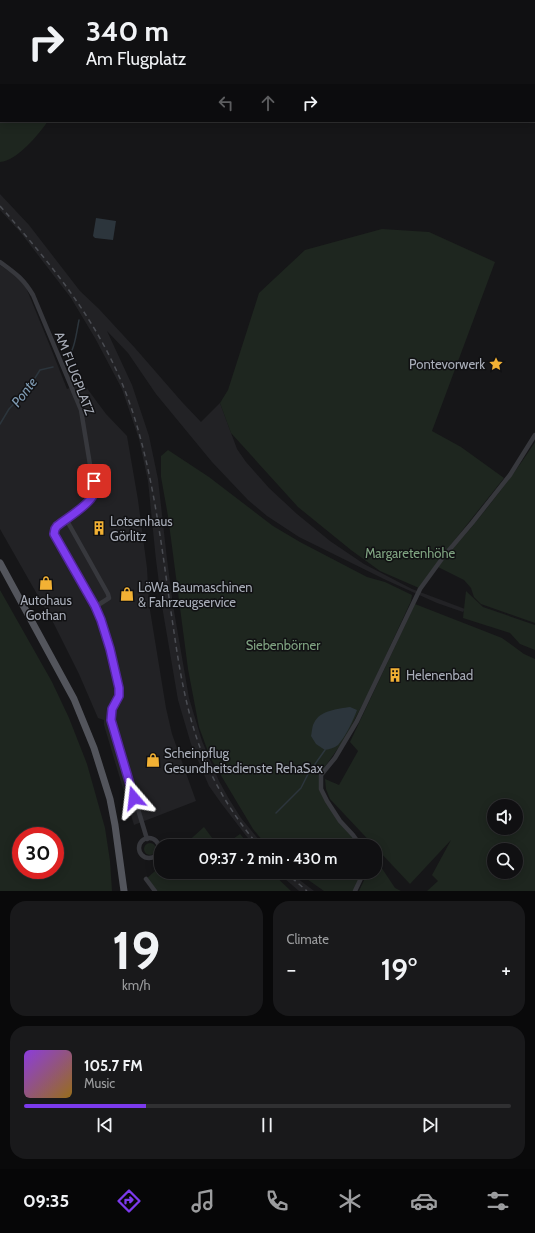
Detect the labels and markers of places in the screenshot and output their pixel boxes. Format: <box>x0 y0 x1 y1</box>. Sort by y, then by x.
place label: Pontevorwerk <box>409 356 485 372</box>
place icon: Pontevorwerk <box>488 356 504 372</box>
pin <box>77 464 111 498</box>
place label: Lotsenhaus Görlitz <box>110 513 173 544</box>
building icon: Lotsenhaus Görlitz <box>91 520 107 536</box>
shop icon: Autohaus Gothan <box>38 575 54 591</box>
place label: LöWa Baumaschinen & Fahrzeugservice <box>138 579 253 610</box>
shop icon: LöWa Baumaschinen & Fahrzeugservice <box>119 586 135 602</box>
place label: Autohaus Gothan <box>20 592 72 623</box>
building icon: Helenenbad <box>387 667 403 683</box>
place label: Helenenbad <box>406 667 473 683</box>
place label: Scheinpflug Gesundheitsdienste RehaSax <box>164 745 324 776</box>
shop icon: Scheinpflug Gesundheitsdienste RehaSax <box>145 752 161 768</box>

